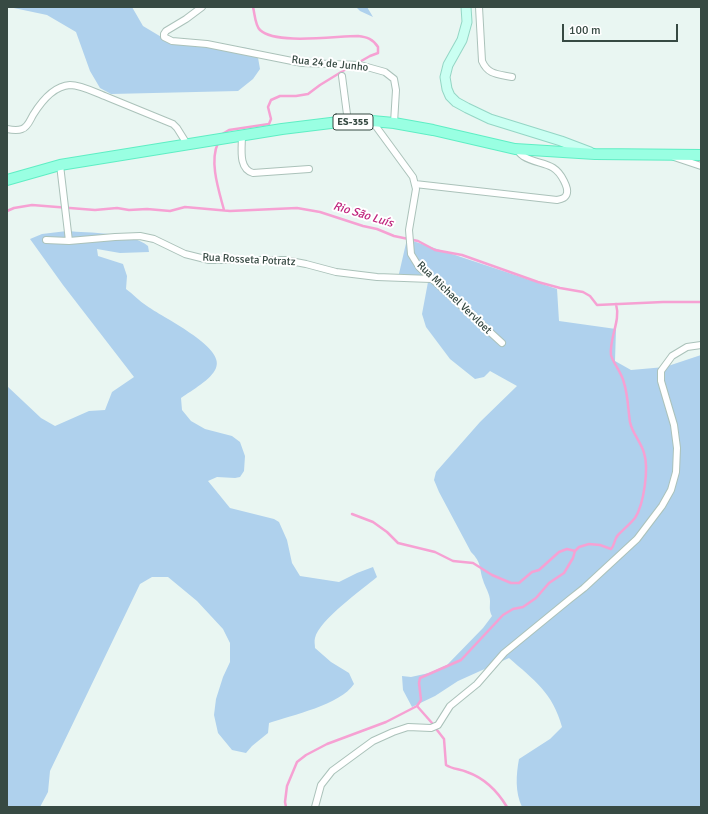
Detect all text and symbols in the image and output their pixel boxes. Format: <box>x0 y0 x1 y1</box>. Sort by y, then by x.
scale bar <box>564 16 680 42</box>
text: 100 m <box>569 23 601 38</box>
street label: Rua 24 de Junho <box>291 53 369 75</box>
road number: ES-355 <box>333 114 373 130</box>
water label: Rio São Luís <box>331 199 395 231</box>
street label: Rua Rosseta Potratz <box>202 251 296 269</box>
street label: Rua Michael Vervloet <box>414 259 494 337</box>

